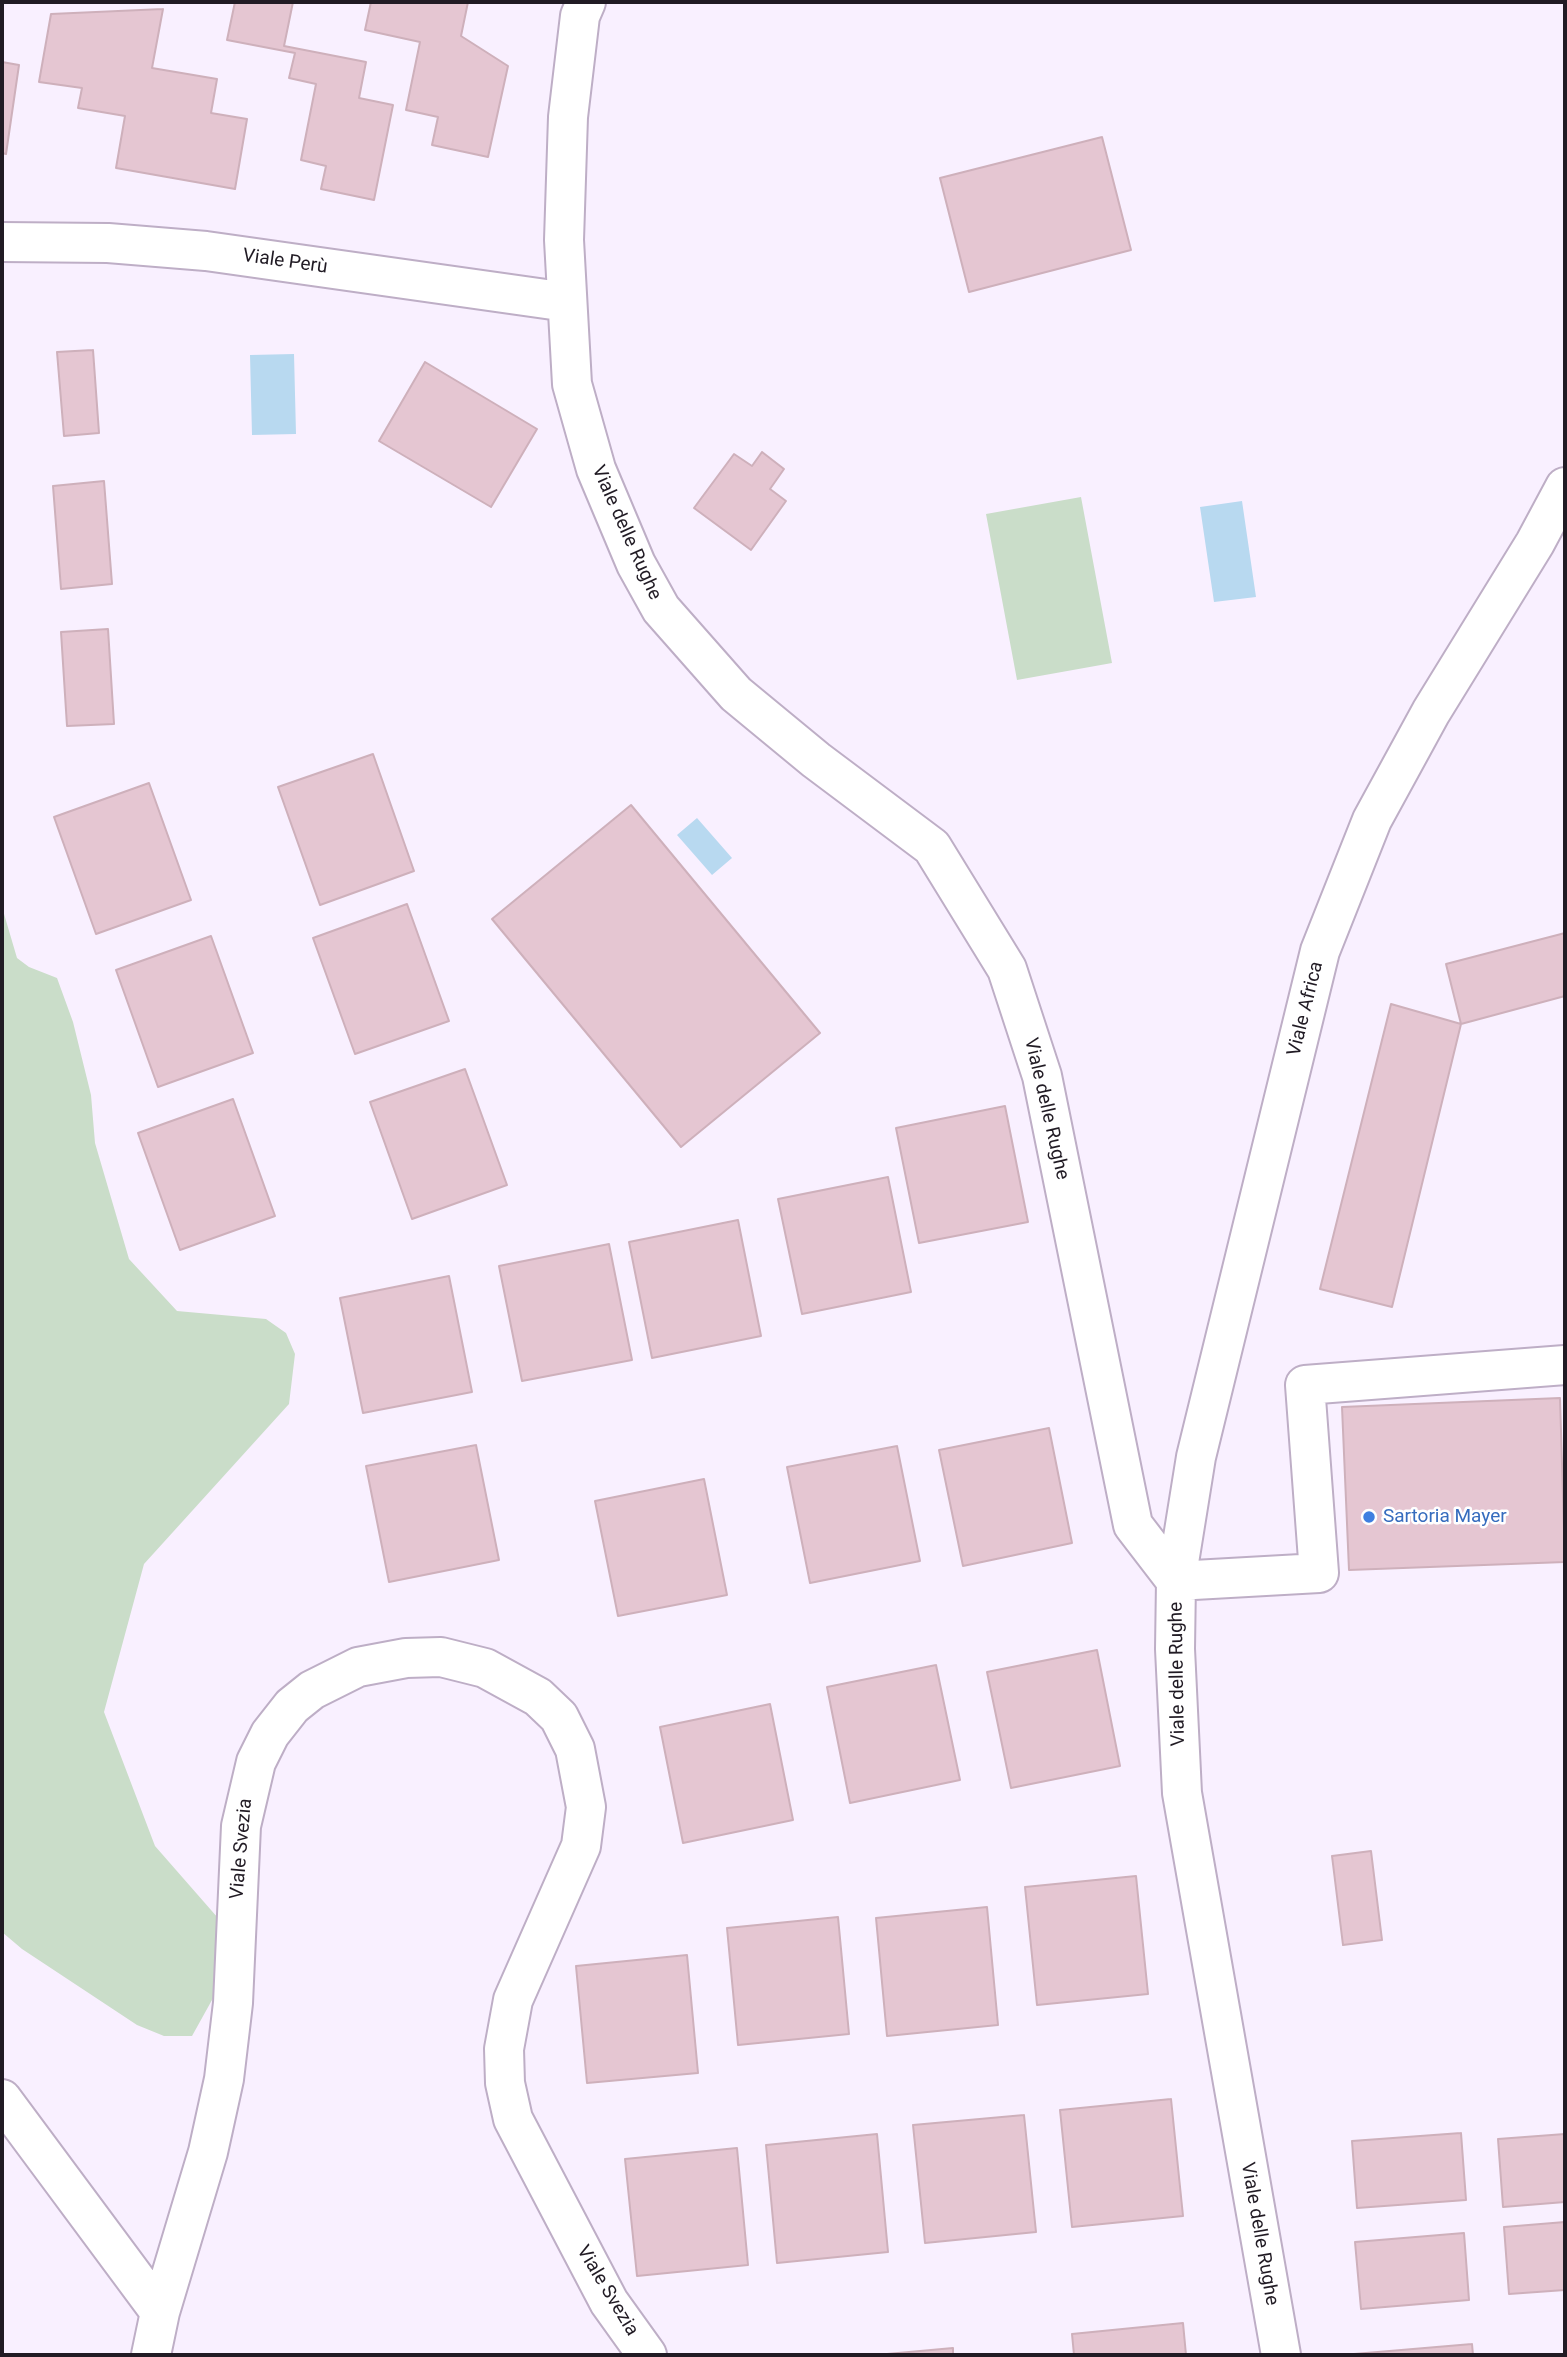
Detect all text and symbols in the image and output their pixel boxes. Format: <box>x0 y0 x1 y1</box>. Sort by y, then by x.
street label: Viale Perù <box>241 245 329 279</box>
street label: Viale delle Rughe <box>586 462 666 604</box>
street label: Viale Africa <box>1283 959 1329 1059</box>
street label: Viale delle Rughe <box>1019 1036 1073 1182</box>
place label: Sartoria Mayer <box>1383 1506 1507 1528</box>
marker: Sartoria Mayer <box>1361 1509 1377 1525</box>
street label: Viale delle Rughe <box>1165 1601 1191 1747</box>
street label: Viale Svezia <box>226 1798 258 1900</box>
street label: Viale delle Rughe <box>1235 2161 1283 2307</box>
street label: Viale Svezia <box>571 2242 643 2340</box>

